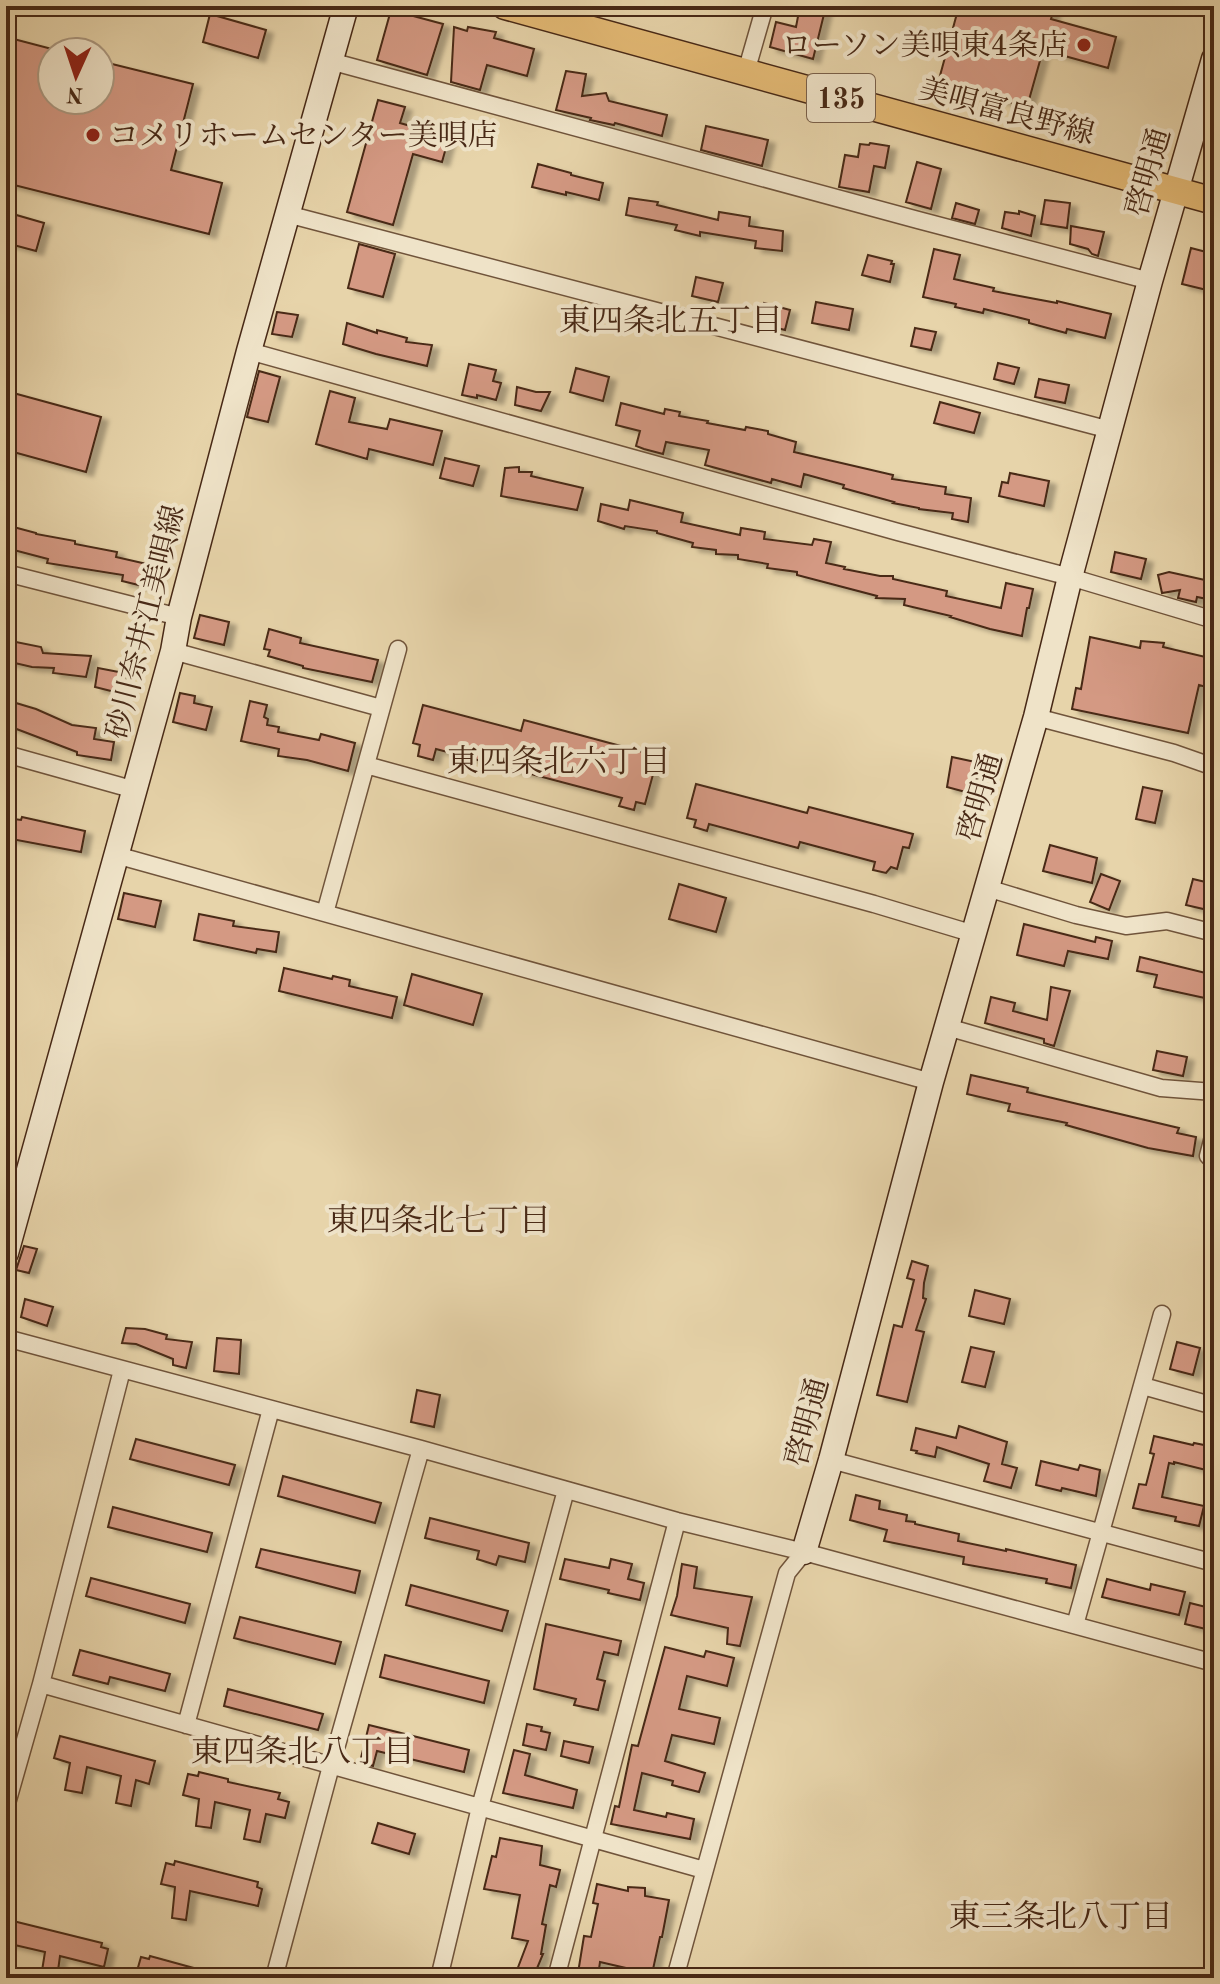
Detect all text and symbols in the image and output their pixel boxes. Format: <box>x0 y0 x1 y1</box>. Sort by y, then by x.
place label: ローソン美唄東4条店 <box>782 29 1068 62</box>
north arrow <box>36 36 116 116</box>
marker: ローソン美唄東4条店 <box>1075 36 1093 54</box>
street label: 美唄富良野線 <box>916 72 1098 151</box>
road number: 135 <box>807 74 875 122</box>
text: N <box>66 83 84 105</box>
place label: コメリホームセンター美唄店 <box>109 119 498 152</box>
street label: 啓明通 <box>1120 124 1177 220</box>
marker: コメリホームセンター美唄店 <box>84 126 102 144</box>
district label: 東四条北五丁目 <box>559 303 783 339</box>
street label: 砂川奈井江美唄線 <box>100 502 191 743</box>
district label: 東四条北六丁目 <box>447 744 671 780</box>
street label: 啓明通 <box>952 749 1009 845</box>
district label: 東四条北七丁目 <box>327 1203 551 1239</box>
street label: 啓明通 <box>780 1374 835 1470</box>
district label: 東四条北八丁目 <box>191 1734 415 1770</box>
district label: 東三条北八丁目 <box>949 1899 1173 1935</box>

